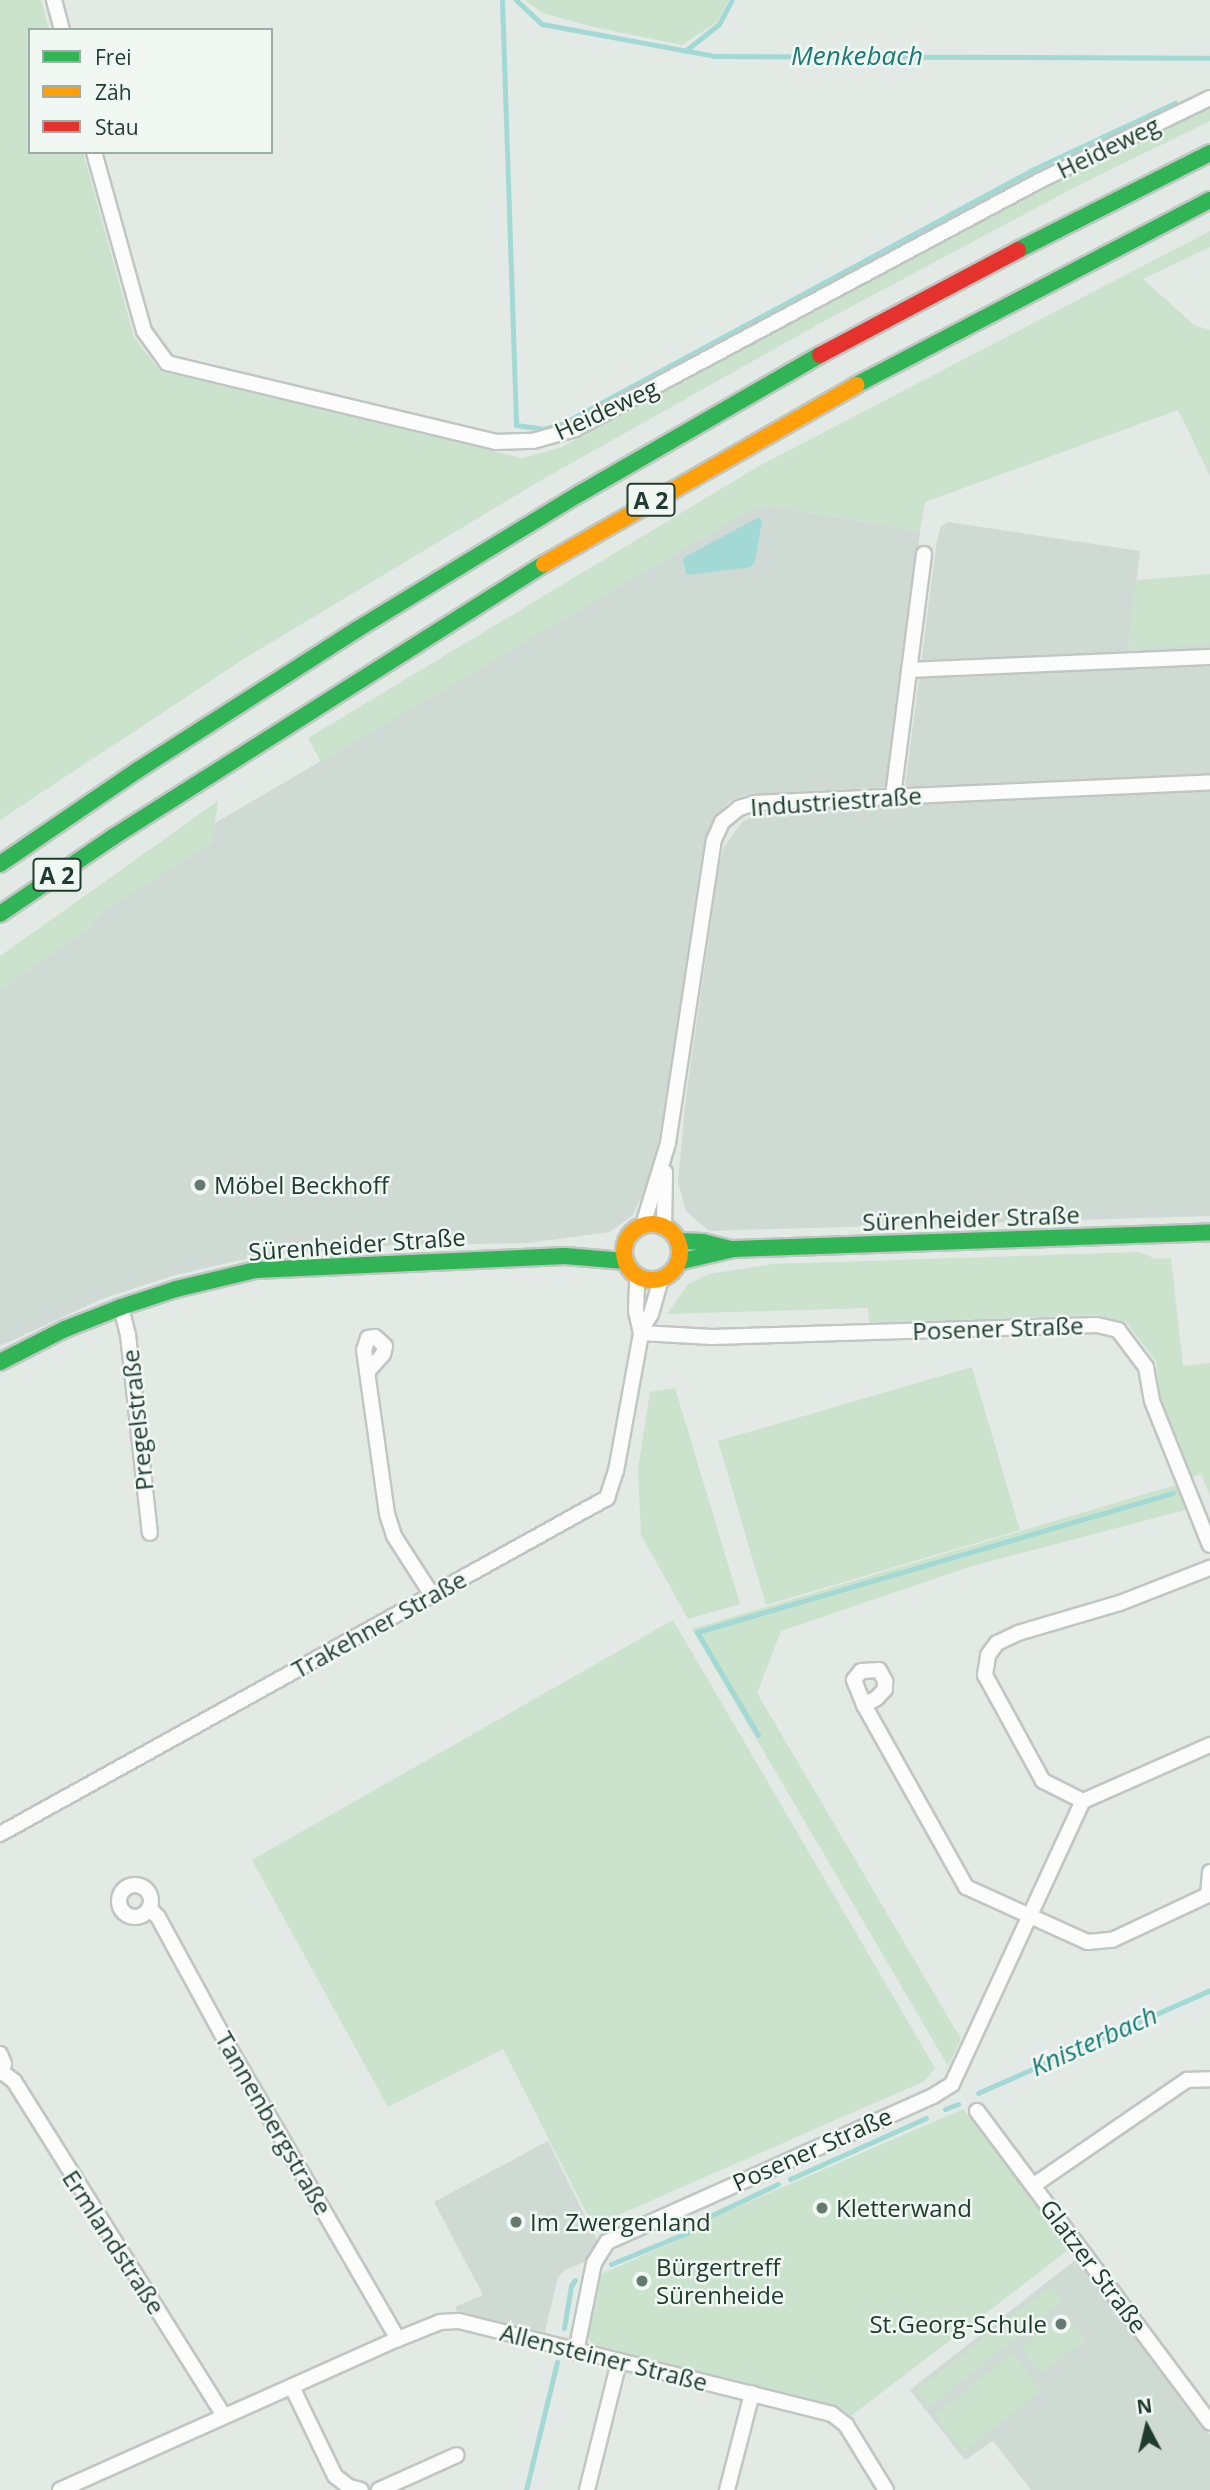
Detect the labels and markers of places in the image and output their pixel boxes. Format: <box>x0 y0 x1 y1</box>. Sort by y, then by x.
place label: Möbel Beckhoff <box>214 1171 389 1199</box>
marker: Möbel Beckhoff <box>192 1177 208 1193</box>
place label: Kletterwand <box>836 2194 972 2222</box>
marker: Kletterwand <box>814 2200 830 2216</box>
place label: Im Zwergenland <box>530 2208 711 2236</box>
marker: Im Zwergenland <box>508 2214 524 2230</box>
place label: Bürgertreff Sürenheide <box>656 2253 784 2309</box>
marker: Bürgertreff Sürenheide <box>634 2273 650 2289</box>
place label: St.Georg-Schule <box>869 2310 1047 2338</box>
marker: St.Georg-Schule <box>1053 2316 1069 2332</box>

